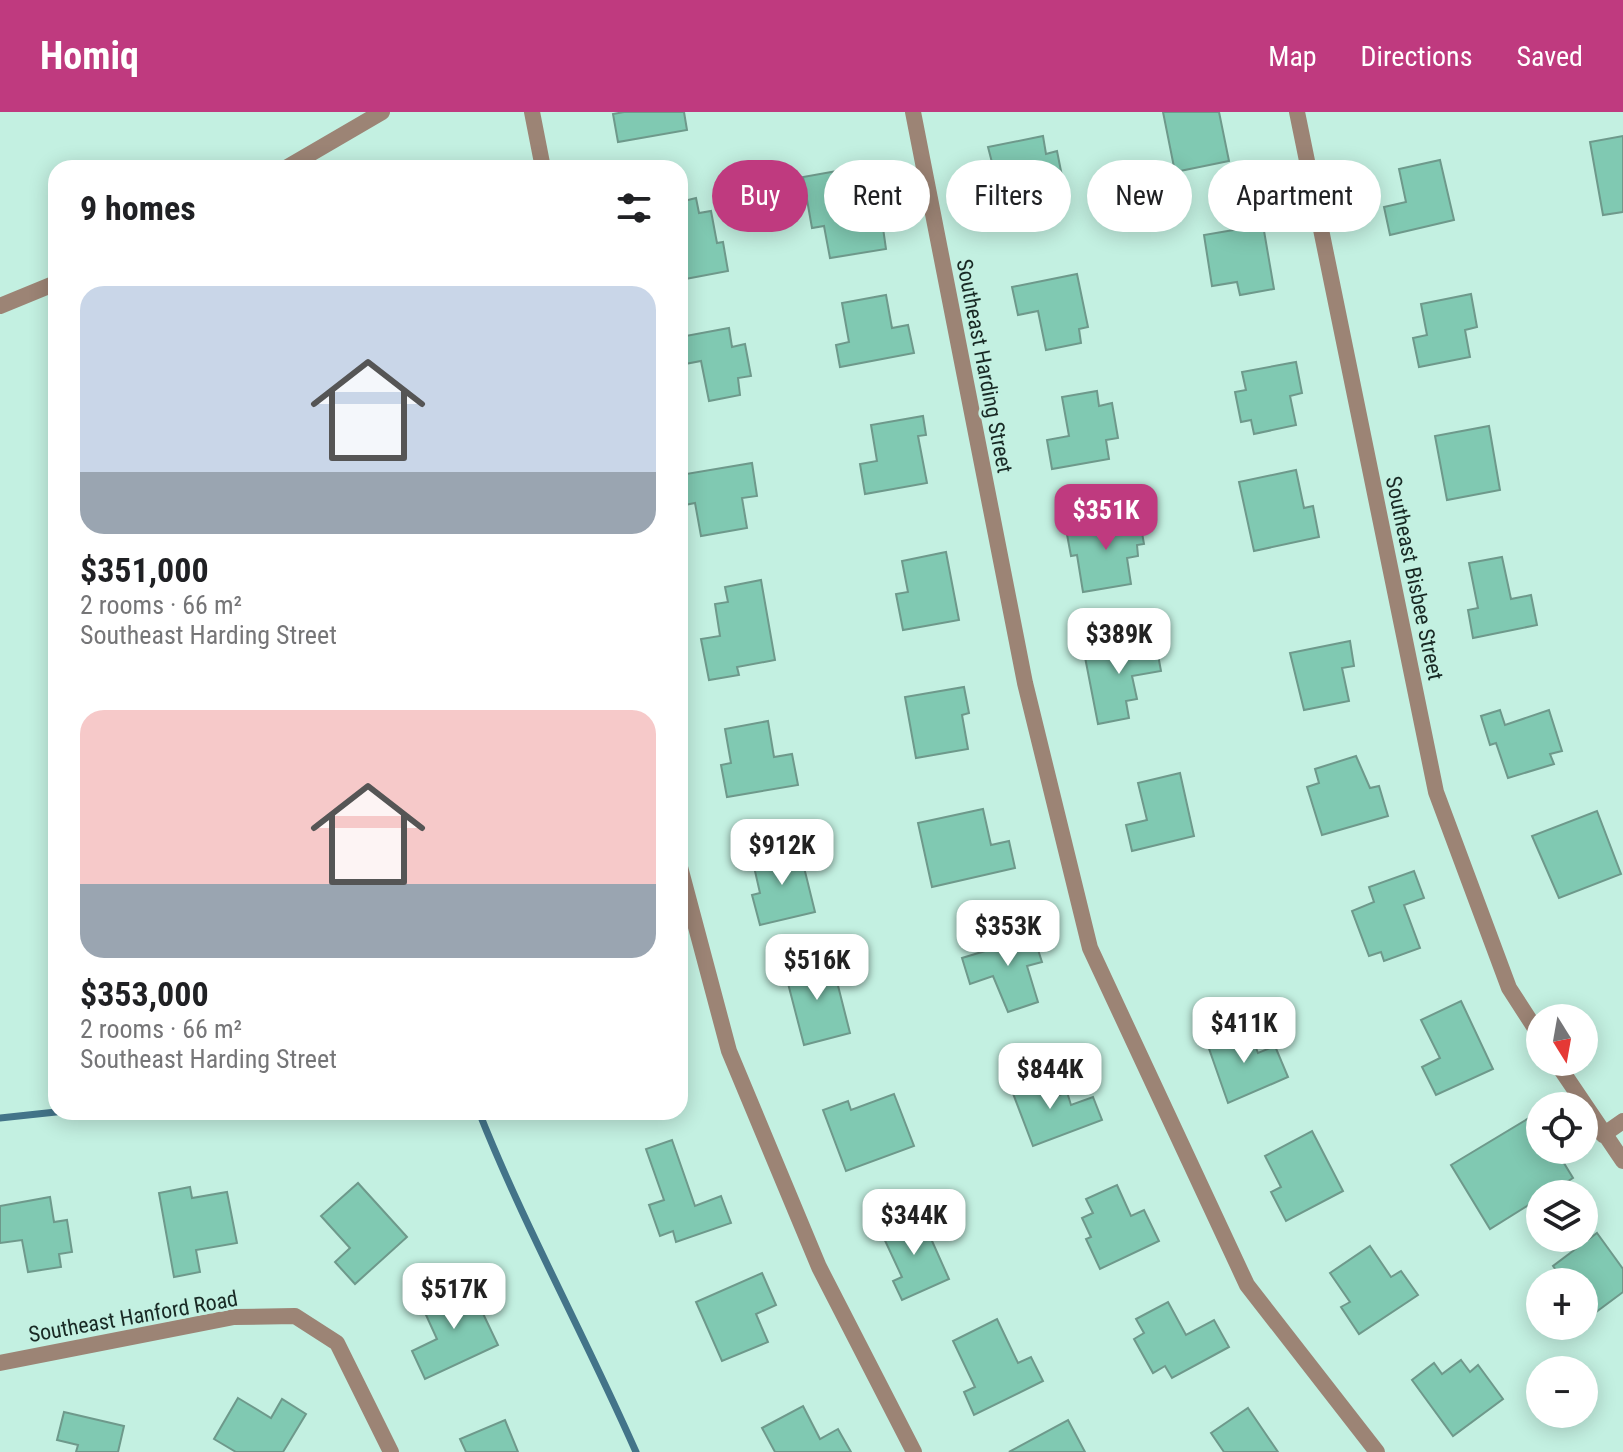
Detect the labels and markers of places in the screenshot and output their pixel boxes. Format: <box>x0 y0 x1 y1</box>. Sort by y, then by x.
pin: $351K <box>1050 484 1162 552</box>
pin: $389K <box>1063 608 1175 676</box>
pin: $912K <box>726 819 838 887</box>
pin: $353K <box>952 900 1064 968</box>
pin: $516K <box>761 934 873 1002</box>
pin: $411K <box>1188 997 1300 1065</box>
pin: $844K <box>994 1043 1106 1111</box>
pin: $344K <box>858 1189 970 1257</box>
pin: $517K <box>398 1263 510 1331</box>

